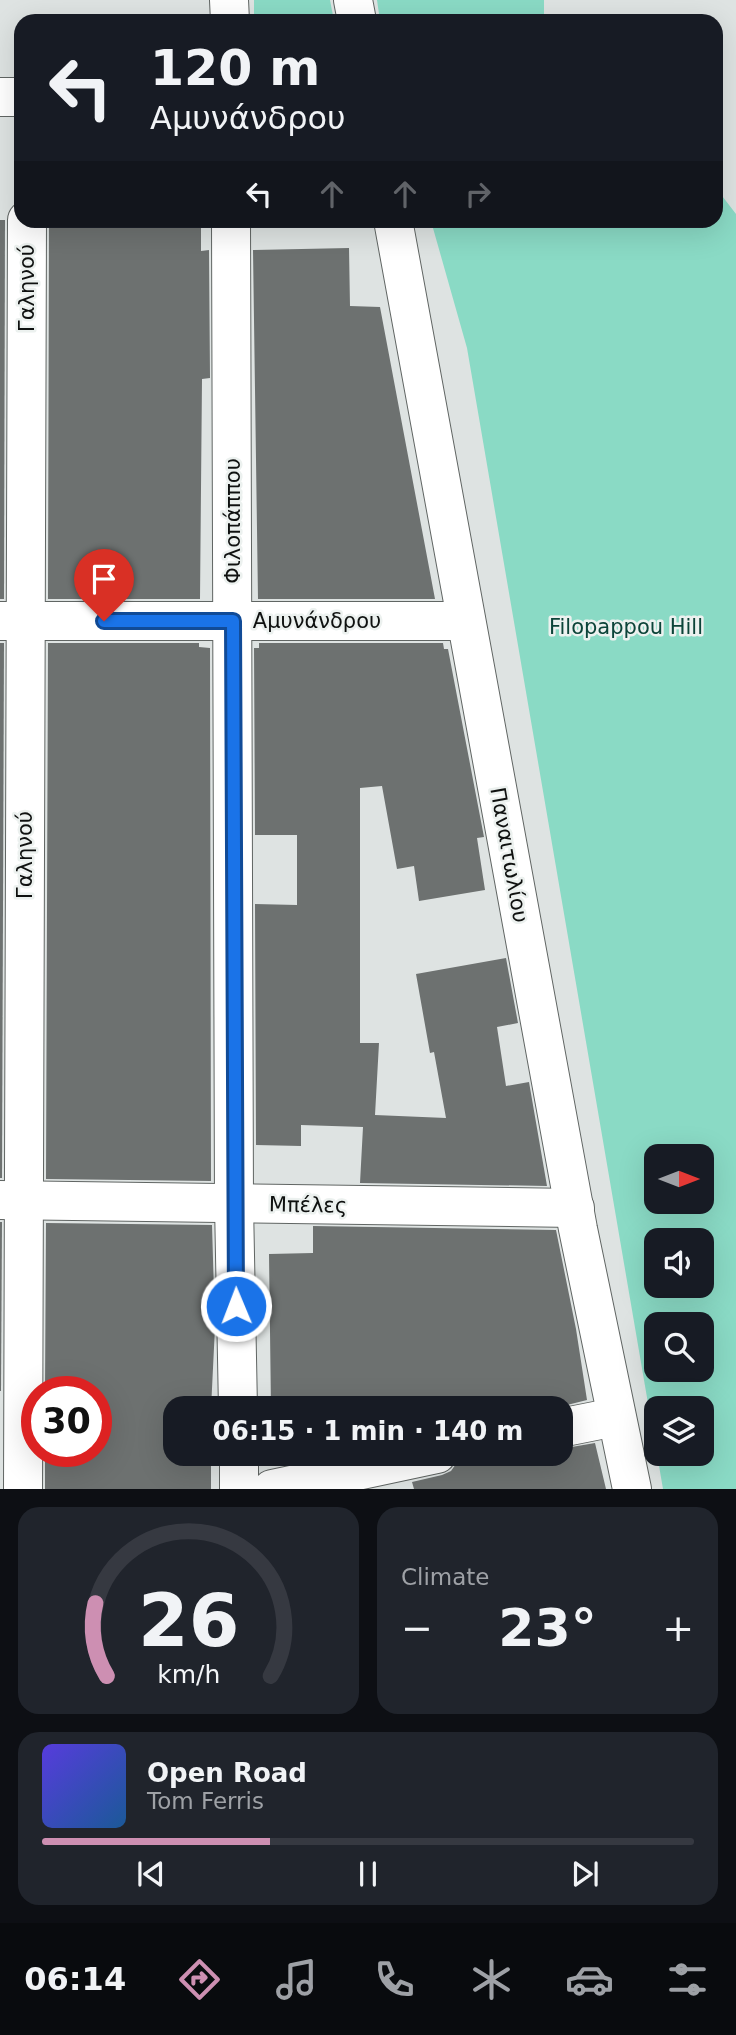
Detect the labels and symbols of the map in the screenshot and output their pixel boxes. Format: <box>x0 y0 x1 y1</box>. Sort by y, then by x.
street label: Γαληνού <box>15 244 39 332</box>
street label: Φιλοπάππου <box>221 458 245 584</box>
pin <box>74 549 134 621</box>
street label: Αμυνάνδρου <box>253 609 381 633</box>
park label: Filopappou Hill <box>549 615 703 639</box>
street label: Παναιτωλίου <box>485 785 533 925</box>
street label: Γαληνού <box>13 811 37 899</box>
north arrow <box>644 1144 714 1214</box>
street label: Μπέλες <box>269 1192 347 1218</box>
position arrow <box>199 1269 273 1343</box>
speed limit sign: 30 <box>21 1376 112 1467</box>

